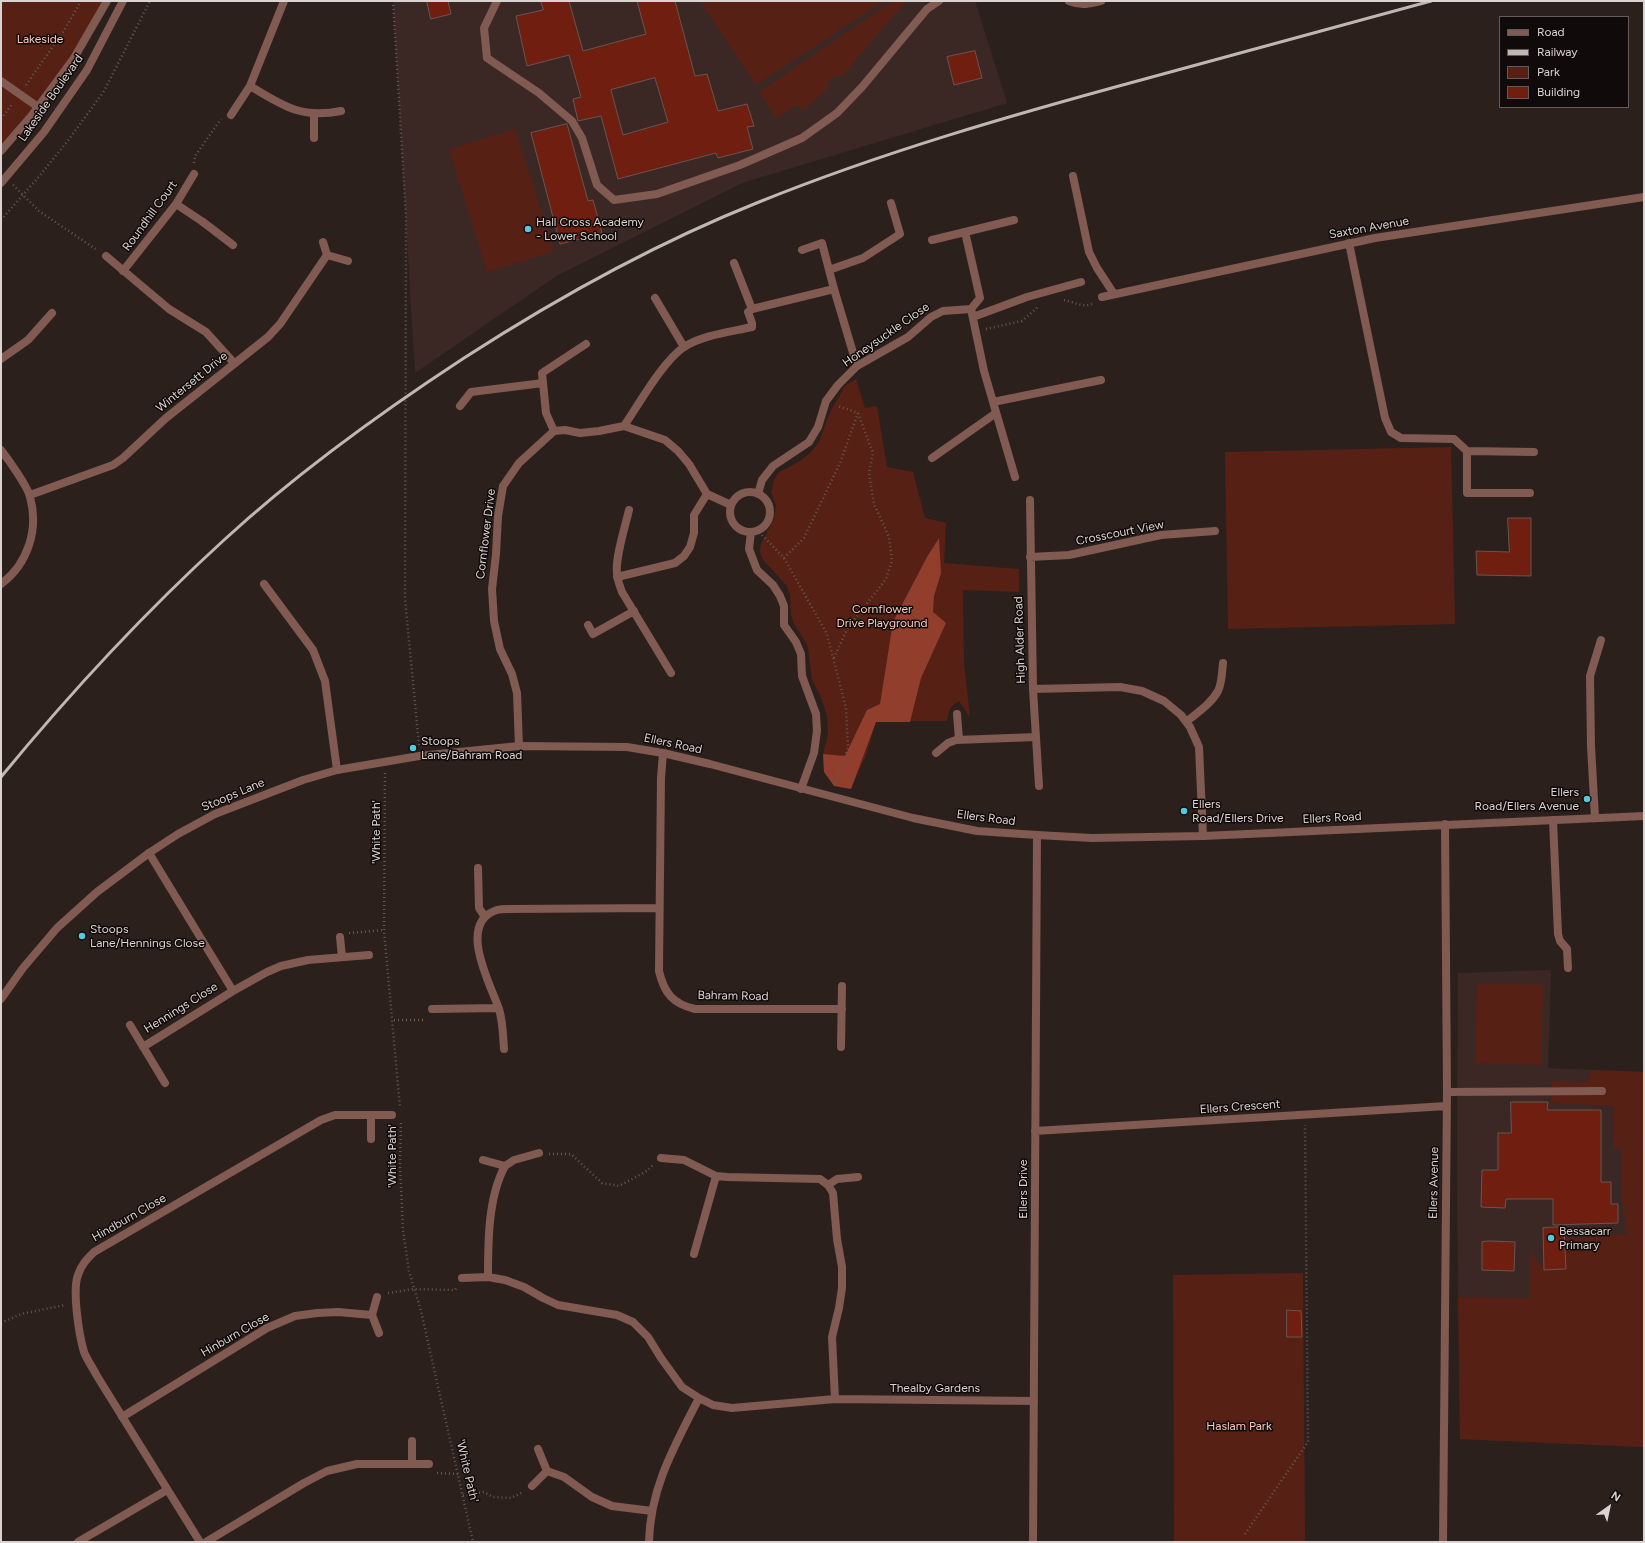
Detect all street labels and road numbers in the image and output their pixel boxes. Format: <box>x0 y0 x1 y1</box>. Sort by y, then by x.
street label: Lakeside Boulevard <box>16 52 86 144</box>
street label: Roundhill Court <box>120 178 180 254</box>
street label: Saxton Avenue <box>1328 214 1410 242</box>
street label: Honeysuckle Close <box>840 300 932 370</box>
street label: Wintersett Drive <box>153 349 231 415</box>
street label: Cornflower Drive <box>473 488 499 580</box>
street label: Crosscourt View <box>1075 517 1165 549</box>
street label: High Alder Road <box>1011 596 1029 684</box>
street label: Ellers Road <box>643 731 703 757</box>
street label: Stoops Lane <box>199 775 267 815</box>
street label: 'White Path' <box>369 800 383 864</box>
street label: Ellers Road <box>956 807 1016 829</box>
street label: Ellers Road <box>1302 809 1362 827</box>
street label: Hennings Close <box>141 980 221 1036</box>
street label: Bahram Road <box>697 988 769 1004</box>
street label: Ellers Crescent <box>1199 1097 1281 1117</box>
street label: 'White Path' <box>385 1124 399 1188</box>
street label: Ellers Avenue <box>1426 1147 1442 1219</box>
street label: Ellers Drive <box>1016 1159 1030 1219</box>
street label: Hindburn Close <box>89 1191 169 1245</box>
street label: Hinburn Close <box>198 1310 272 1360</box>
street label: Thealby Gardens <box>890 1381 980 1395</box>
street label: 'White Path' <box>453 1438 481 1504</box>

